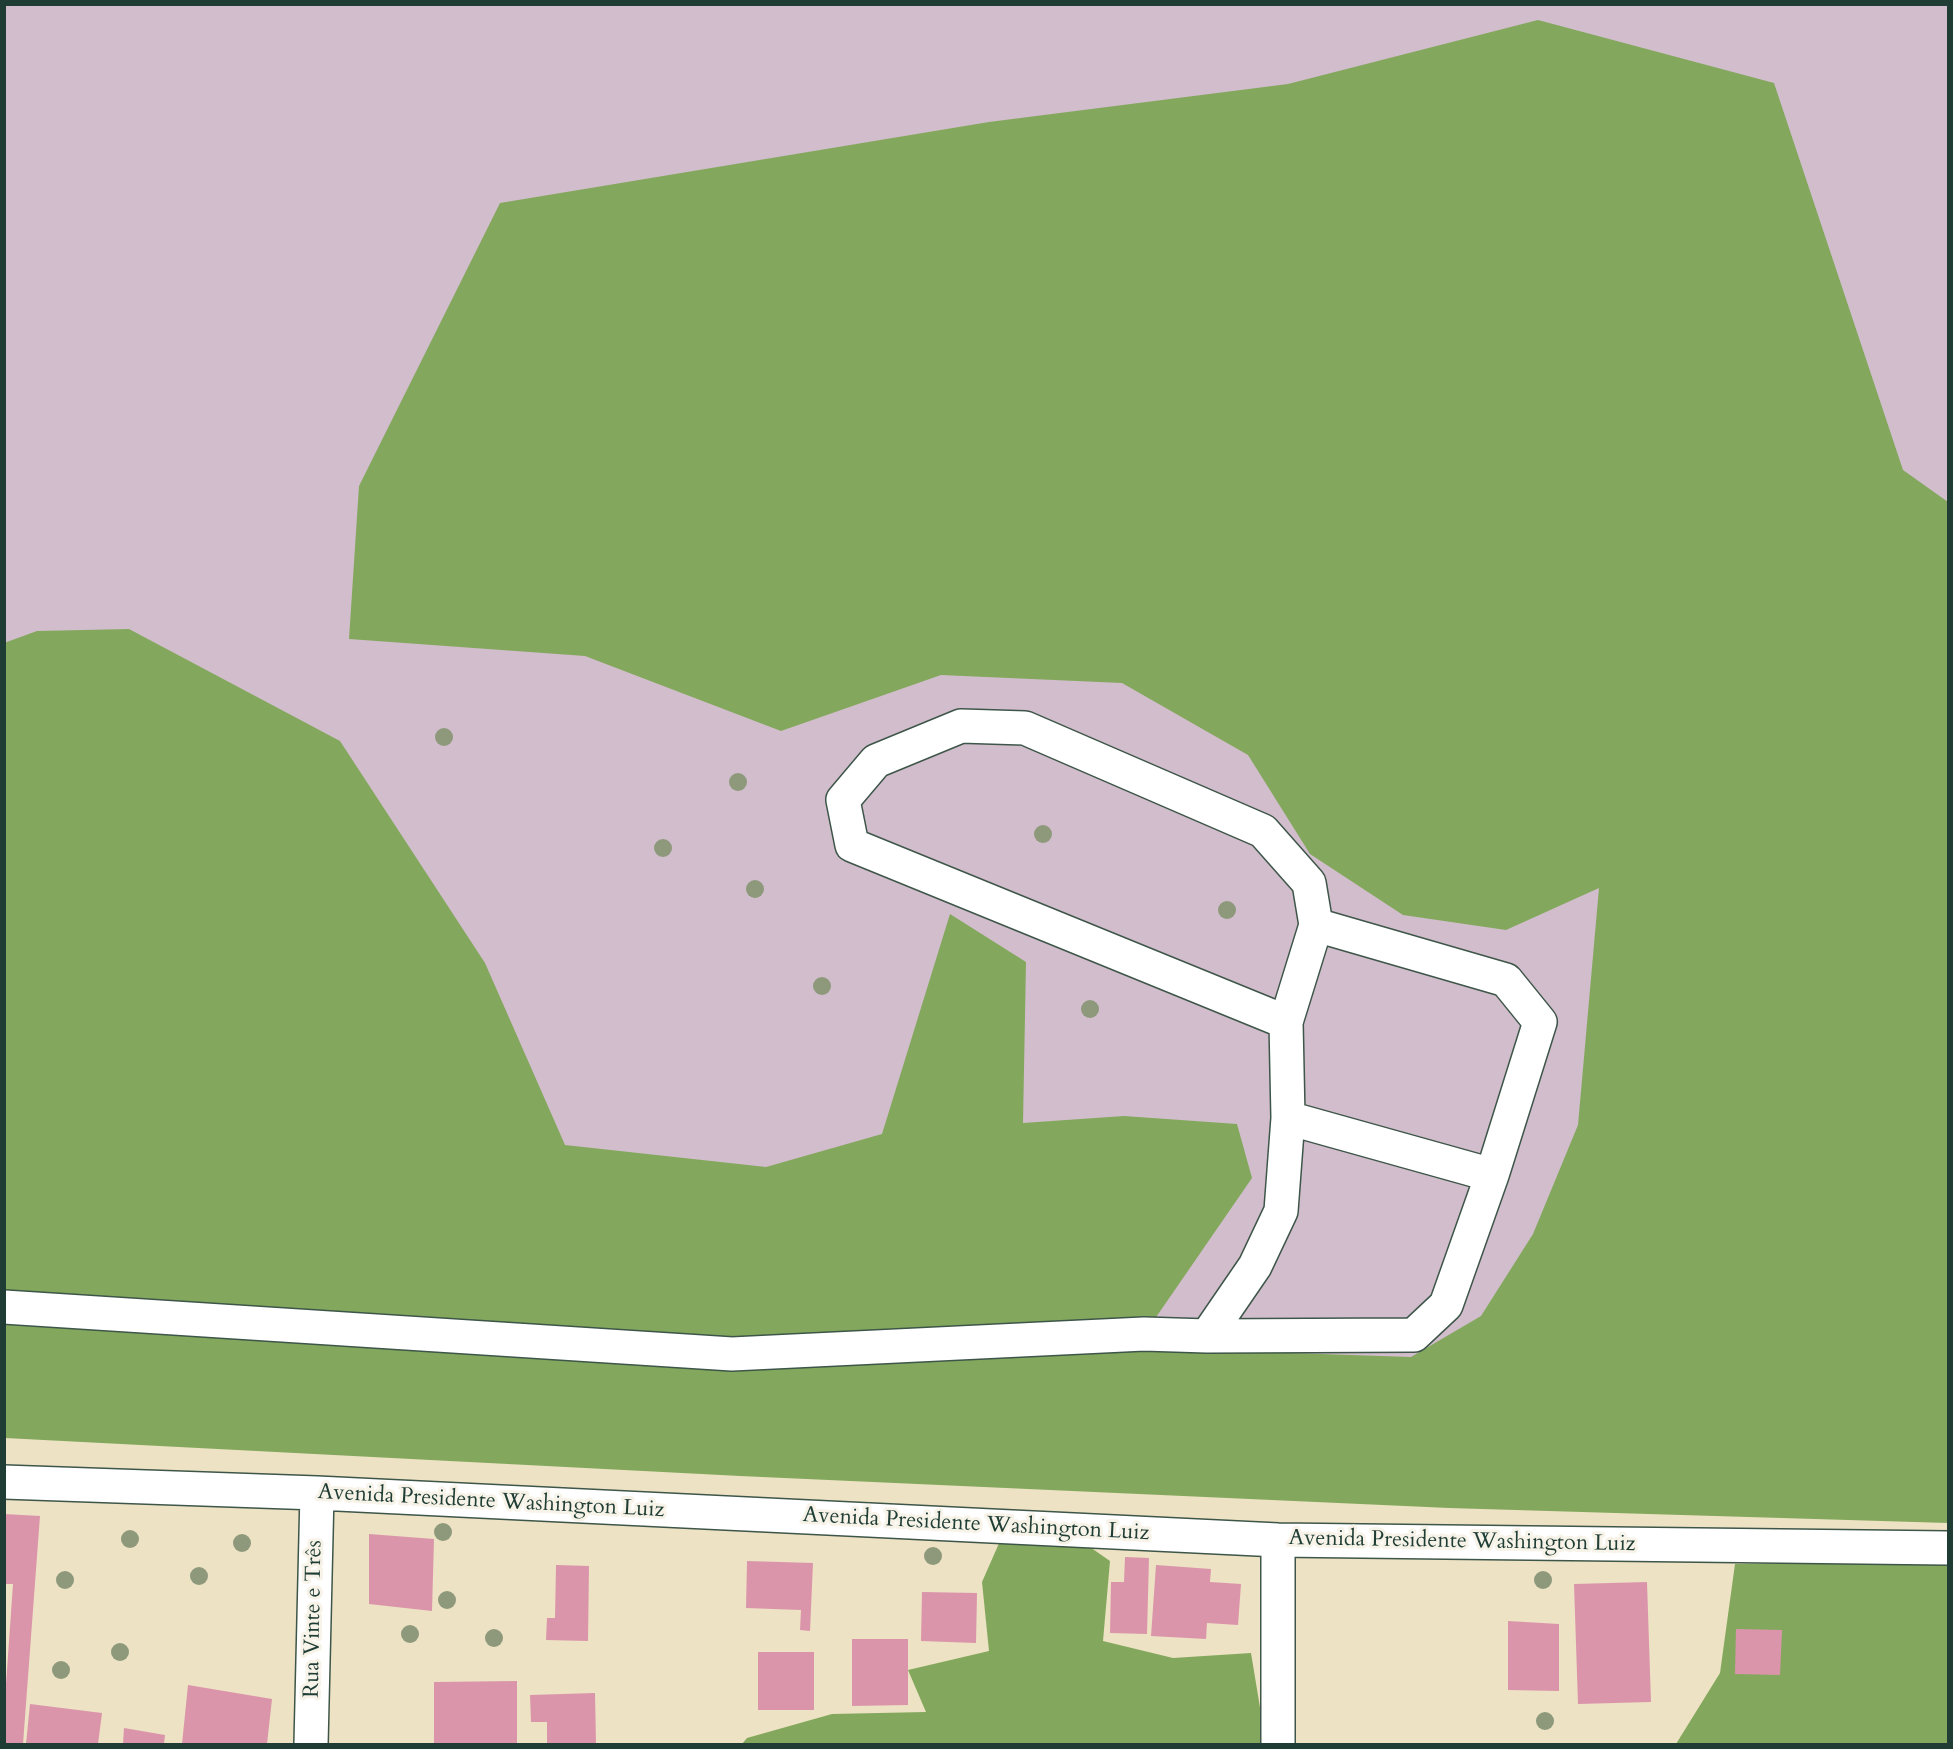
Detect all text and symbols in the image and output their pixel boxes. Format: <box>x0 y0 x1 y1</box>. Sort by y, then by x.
street label: Avenida Presidente Washington Luiz <box>317 1480 665 1524</box>
street label: Avenida Presidente Washington Luiz <box>802 1503 1150 1547</box>
street label: Avenida Presidente Washington Luiz <box>1288 1526 1636 1558</box>
street label: Rua Vinte e Três <box>299 1540 329 1698</box>

